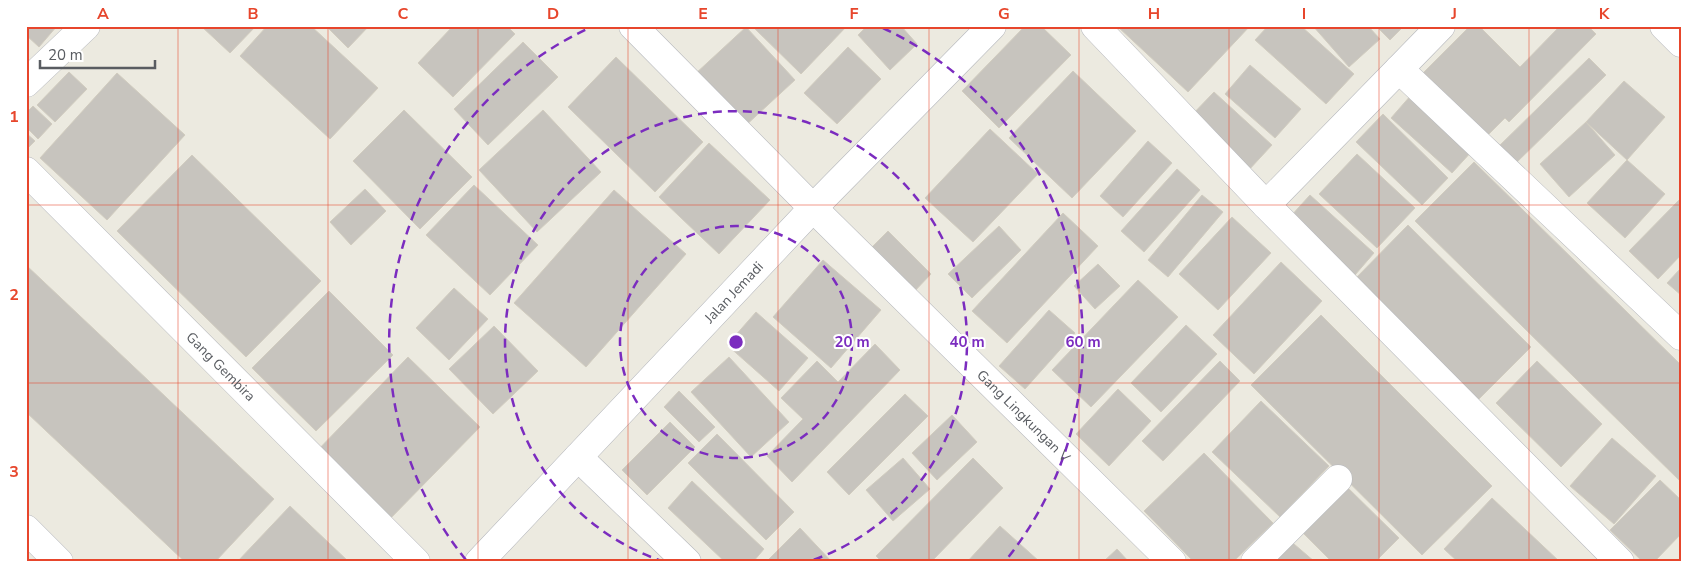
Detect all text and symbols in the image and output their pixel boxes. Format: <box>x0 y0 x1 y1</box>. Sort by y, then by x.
text: A <box>97 3 109 25</box>
text: B <box>247 3 259 25</box>
text: C <box>398 3 409 25</box>
text: D <box>547 3 559 25</box>
text: E <box>698 3 708 25</box>
text: F <box>850 3 859 25</box>
text: G <box>998 3 1010 25</box>
text: H <box>1148 3 1160 25</box>
text: I <box>1302 3 1306 25</box>
text: J <box>1450 3 1457 25</box>
text: K <box>1599 3 1611 25</box>
scale bar <box>40 38 155 70</box>
text: 20 m <box>48 45 83 65</box>
text: 1 <box>9 106 19 128</box>
street label: Jalan Jemadi <box>700 258 768 328</box>
text: 2 <box>9 284 19 306</box>
street label: Gang Gembira <box>182 328 259 406</box>
text: 20 m <box>834 332 870 352</box>
text: 40 m <box>949 332 985 352</box>
text: 60 m <box>1065 332 1101 352</box>
centre of rings <box>727 333 745 351</box>
street label: Gang Lingkungan V <box>973 366 1075 467</box>
text: 3 <box>9 461 19 483</box>

